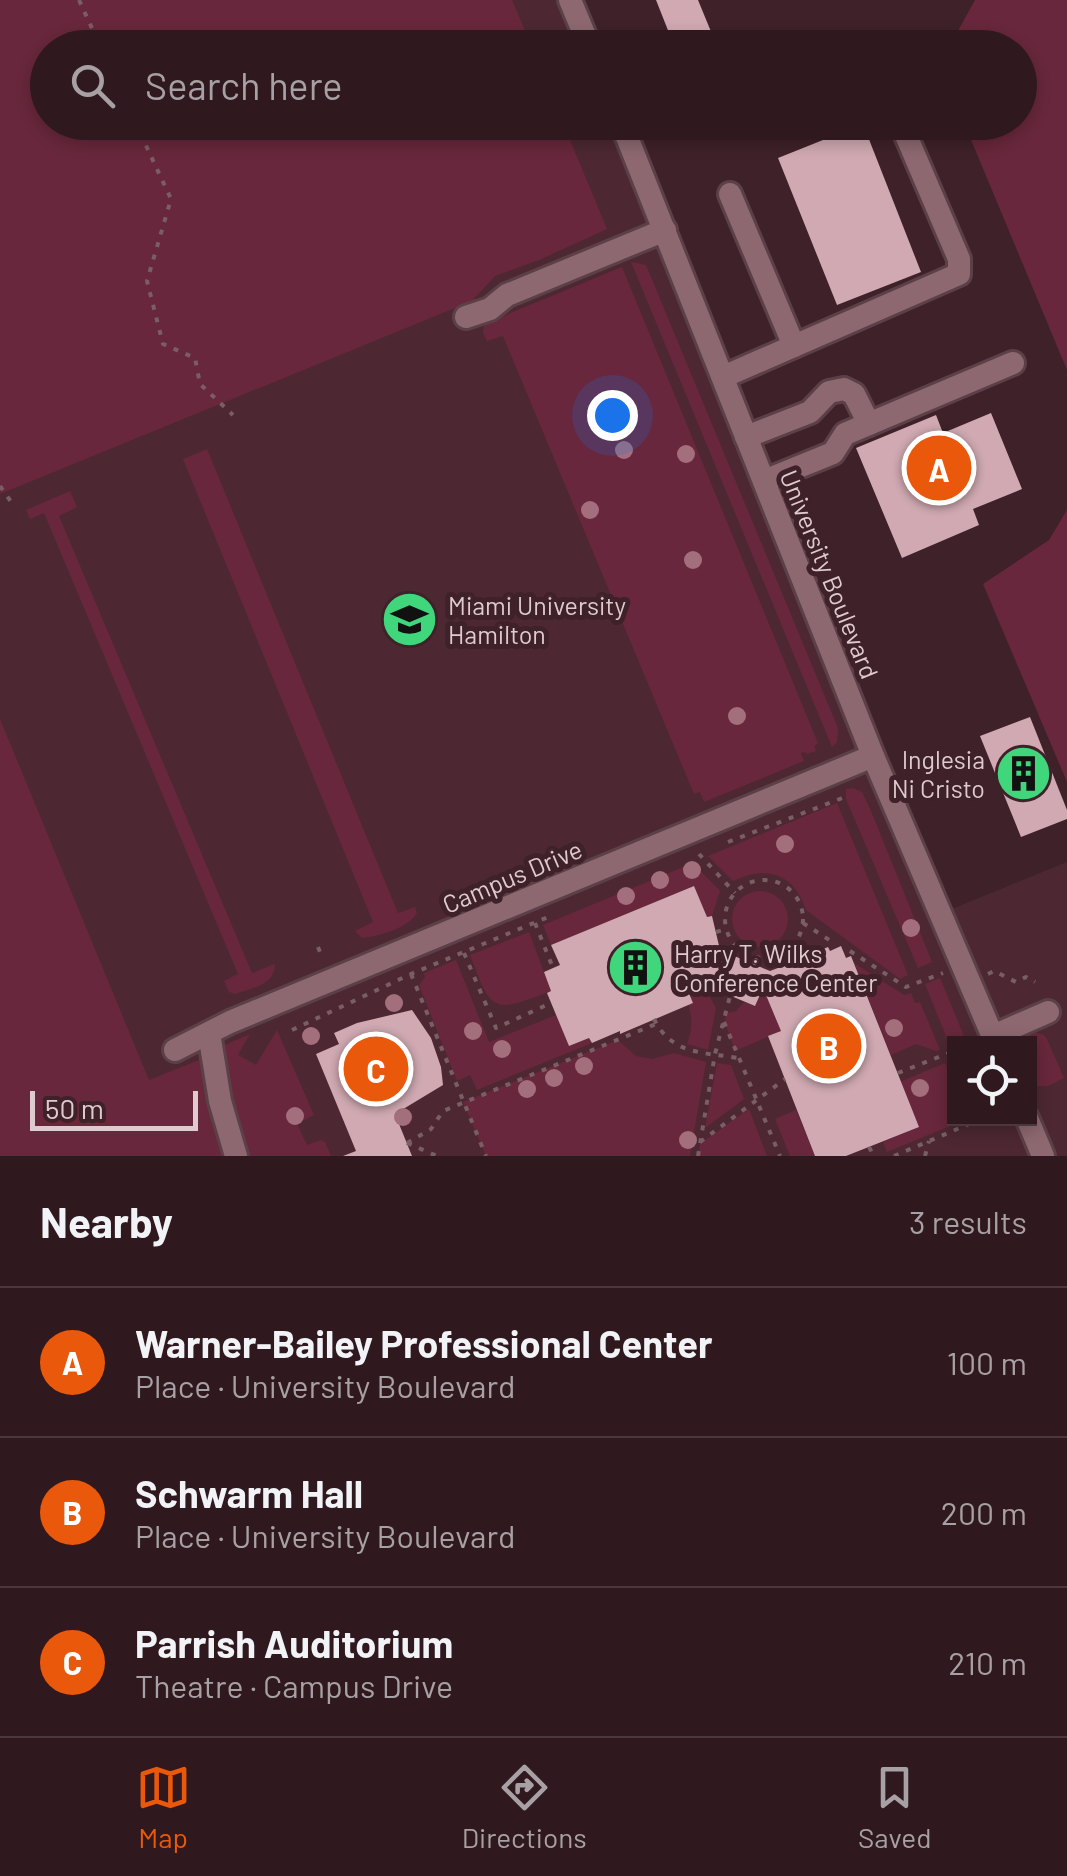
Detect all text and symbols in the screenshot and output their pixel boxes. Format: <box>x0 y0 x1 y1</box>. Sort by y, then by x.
search box <box>30 30 1037 140</box>
icon: search <box>65 58 120 113</box>
text: Search here <box>145 62 343 108</box>
your location <box>587 390 638 441</box>
pin: A <box>906 430 972 506</box>
street label: University Boulevard <box>774 465 886 683</box>
school or university icon: Miami University Hamilton <box>379 589 439 649</box>
place label: Miami University Hamilton <box>448 590 626 649</box>
building icon: Inglesia Ni Cristo <box>994 743 1054 803</box>
place label: Inglesia Ni Cristo <box>892 744 985 803</box>
street label: Campus Drive <box>438 833 586 919</box>
building icon: Harry T. Wilks Conference Center <box>605 937 665 997</box>
place label: Harry T. Wilks Conference Center <box>674 938 877 997</box>
pin: B <box>796 1008 862 1084</box>
pin: C <box>344 1032 408 1106</box>
map controls <box>947 1036 1037 1126</box>
button: locate <box>947 1036 1037 1126</box>
scale bar <box>30 1086 198 1130</box>
text: 50 m <box>45 1091 104 1125</box>
text: Nearby <box>40 1196 173 1246</box>
text: 3 results <box>909 1202 1027 1240</box>
text: Warner-Bailey Professional Center <box>135 1320 713 1366</box>
text: A <box>62 1343 83 1381</box>
text: 100 m <box>947 1343 1027 1381</box>
text: Place · University Boulevard <box>135 1366 515 1404</box>
text: Schwarm Hall <box>135 1470 363 1516</box>
text: B <box>63 1493 82 1531</box>
text: 200 m <box>941 1493 1027 1531</box>
text: Place · University Boulevard <box>135 1516 515 1554</box>
text: Parrish Auditorium <box>135 1620 453 1666</box>
text: C <box>63 1643 82 1681</box>
text: 210 m <box>948 1643 1027 1681</box>
text: Theatre · Campus Drive <box>135 1666 453 1704</box>
tab: Map <box>136 1760 191 1854</box>
tab: Directions <box>462 1760 587 1854</box>
tab: Saved <box>858 1760 931 1854</box>

